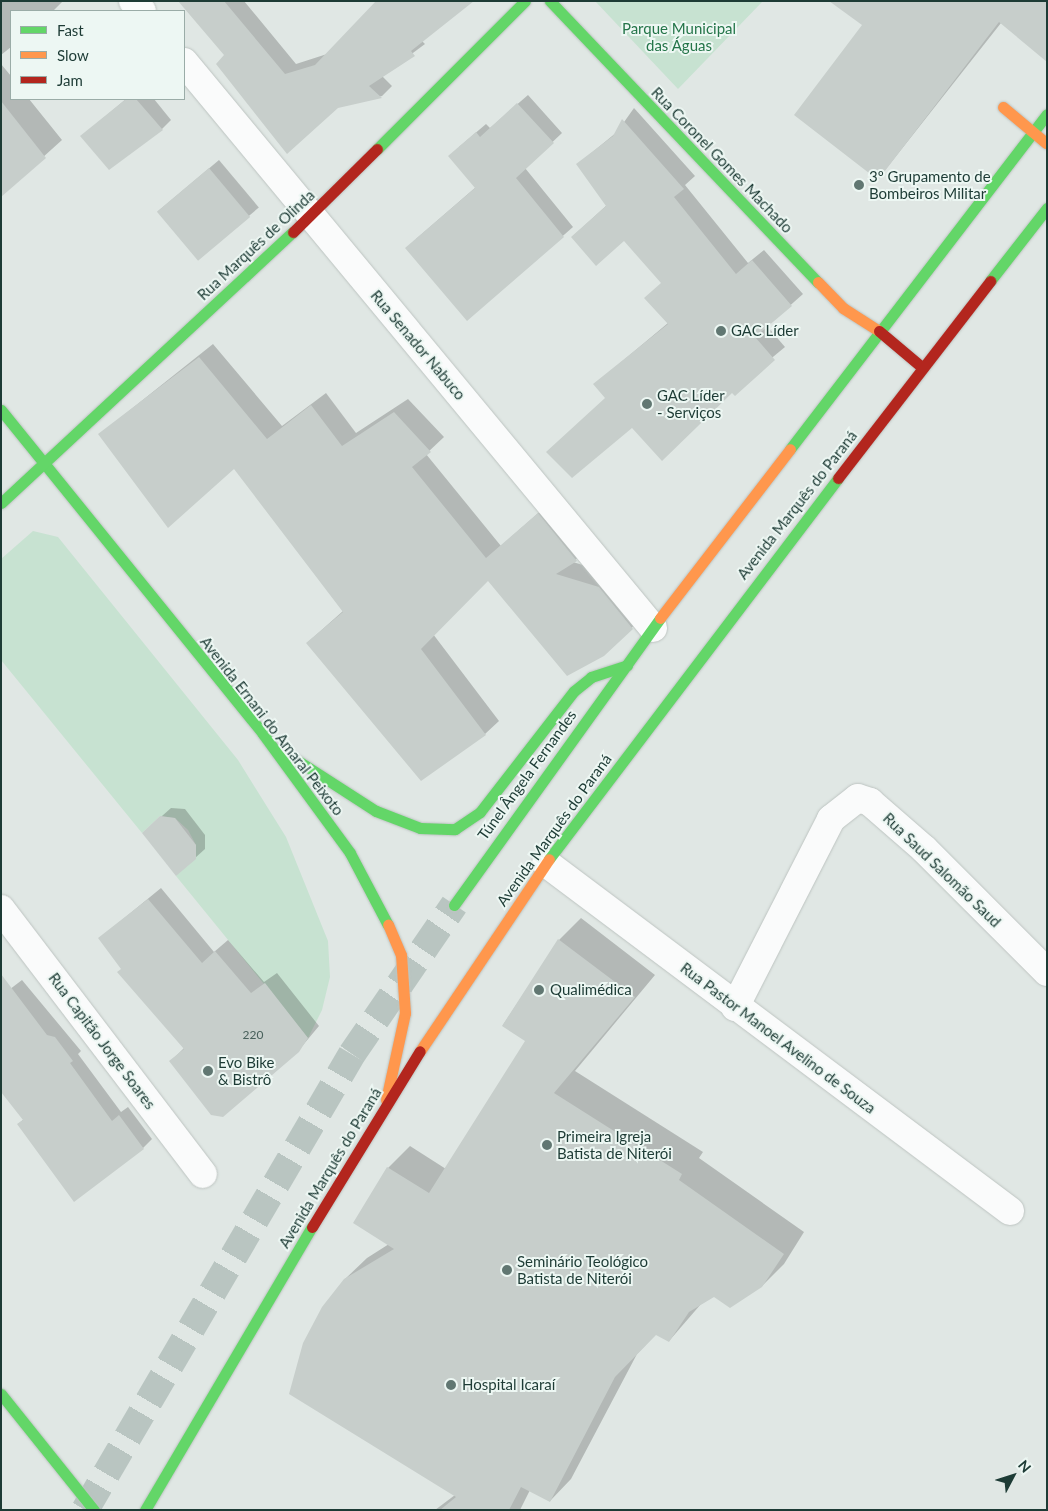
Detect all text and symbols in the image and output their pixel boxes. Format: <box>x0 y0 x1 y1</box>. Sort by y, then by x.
legend <box>10 10 185 100</box>
park label: Parque Municipal das Águas <box>622 19 736 54</box>
text: Fast <box>57 21 84 39</box>
text: Slow <box>57 46 89 64</box>
text: Jam <box>57 71 83 89</box>
street label: Rua Coronel Gomes Machado <box>648 83 796 237</box>
place label: 3º Grupamento de Bombeiros Militar <box>869 167 991 202</box>
marker: 3º Grupamento de Bombeiros Militar <box>853 179 865 191</box>
street label: Rua Marquês de Olinda <box>194 186 318 304</box>
street label: Rua Senador Nabuco <box>367 286 469 404</box>
place label: GAC Líder <box>731 322 799 340</box>
marker: GAC Líder <box>715 325 727 337</box>
place label: GAC Líder - Serviços <box>657 386 725 421</box>
marker: GAC Líder - Serviços <box>641 398 653 410</box>
street label: Avenida Marquês do Paraná <box>733 427 861 583</box>
street label: Avenida Ernani do Amaral Peixoto <box>196 633 348 819</box>
street label: Túnel Ângela Fernandes <box>474 706 580 844</box>
street label: Avenida Marquês do Paraná <box>493 750 615 910</box>
street label: Rua Saud Salomão Saud <box>879 809 1005 931</box>
street label: Rua Pastor Manoel Avelino de Souza <box>677 959 879 1117</box>
street label: Rua Capitão Jorge Soares <box>45 969 159 1113</box>
place label: Qualimédica <box>550 981 632 999</box>
marker: Qualimédica <box>532 983 546 997</box>
house number: 220 <box>243 1028 263 1042</box>
place label: Evo Bike & Bistrô <box>218 1053 274 1088</box>
marker: Evo Bike & Bistrô <box>202 1065 214 1077</box>
street label: Avenida Marquês do Paraná <box>275 1085 385 1251</box>
place label: Primeira Igreja Batista de Niterói <box>557 1127 672 1162</box>
marker: Primeira Igreja Batista de Niterói <box>541 1139 553 1151</box>
place label: Seminário Teológico Batista de Niterói <box>517 1252 649 1287</box>
marker: Seminário Teológico Batista de Niterói <box>501 1264 513 1276</box>
place label: Hospital Icaraí <box>462 1376 555 1394</box>
marker: Hospital Icaraí <box>444 1378 458 1392</box>
north arrow <box>988 1451 1038 1501</box>
text: N <box>1015 1456 1035 1476</box>

